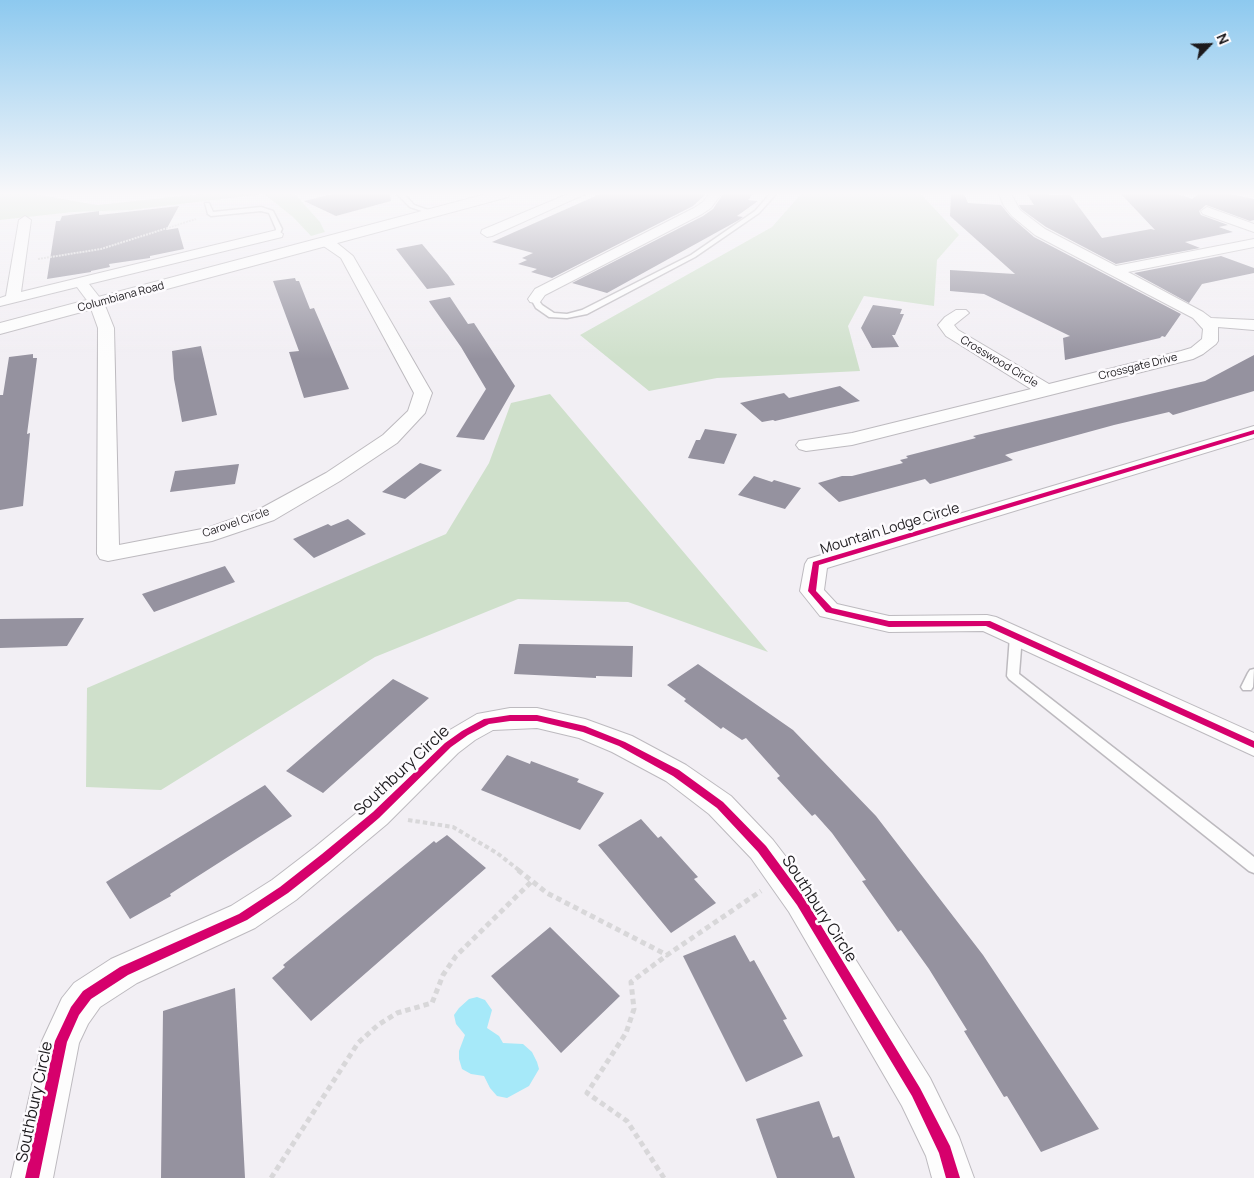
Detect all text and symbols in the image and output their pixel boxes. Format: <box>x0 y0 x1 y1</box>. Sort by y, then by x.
north arrow <box>1184 20 1234 70</box>
text: N <box>1212 30 1234 47</box>
street label: Columbiana Road <box>76 279 166 315</box>
street label: Crosswood Circle <box>958 334 1040 390</box>
street label: Crossgate Drive <box>1097 351 1179 383</box>
street label: Mountain Lodge Circle <box>818 500 962 558</box>
street label: Carovel Circle <box>201 505 271 541</box>
street label: Southbury Circle <box>350 722 454 820</box>
street label: Southbury Circle <box>777 852 861 966</box>
street label: Southbury Circle <box>13 1040 57 1164</box>

